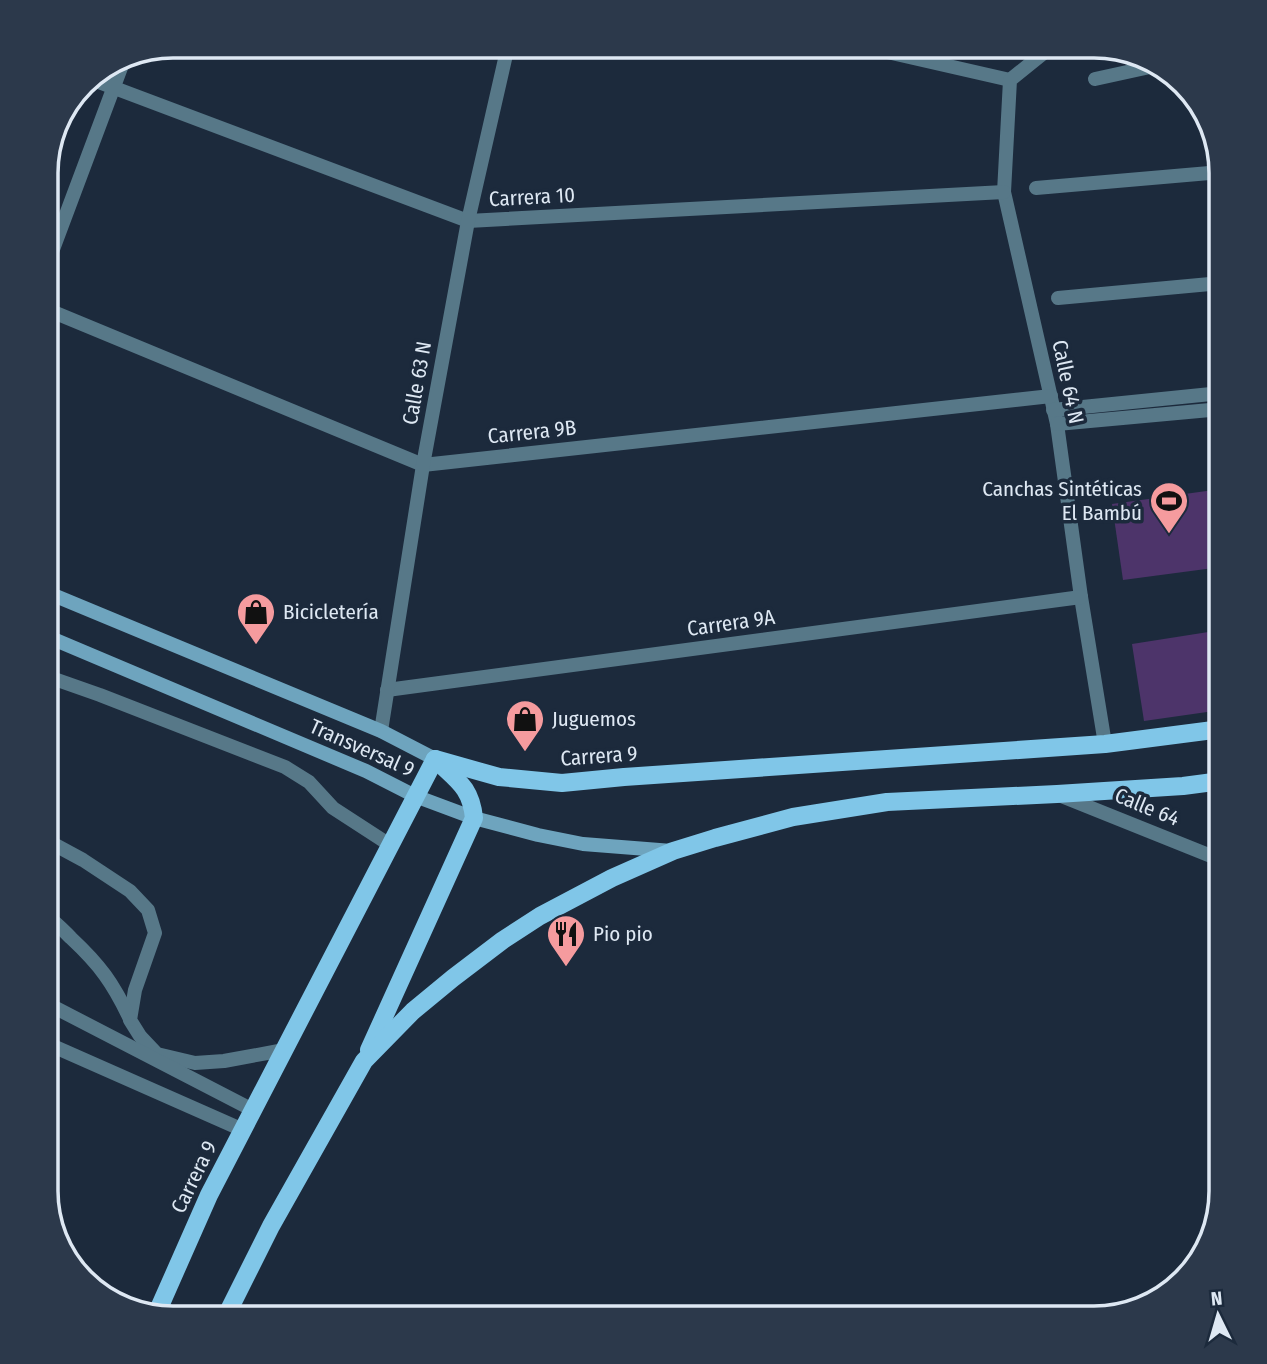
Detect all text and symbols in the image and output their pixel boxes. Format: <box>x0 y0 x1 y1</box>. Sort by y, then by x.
street label: Carrera 10 <box>488 182 576 212</box>
street label: Calle 64 N <box>1046 338 1090 426</box>
street label: Calle 63 N <box>397 339 437 427</box>
street label: Carrera 9B <box>486 414 578 450</box>
place label: Canchas Sintéticas El Bambú <box>982 476 1142 526</box>
sports icon: Canchas Sintéticas El Bambú <box>1148 480 1190 535</box>
shop icon: Bicicletería <box>235 591 277 646</box>
place label: Bicicletería <box>283 599 379 625</box>
street label: Carrera 9A <box>686 604 776 642</box>
shop icon: Juguemos <box>504 698 546 753</box>
place label: Juguemos <box>552 706 636 732</box>
street label: Transversal 9 <box>306 713 418 783</box>
street label: Carrera 9 <box>560 740 638 772</box>
street label: Calle 64 <box>1111 782 1183 832</box>
restaurant icon: Pio pio <box>545 913 587 968</box>
place label: Pio pio <box>593 921 653 947</box>
street label: Carrera 9 <box>165 1137 223 1217</box>
north arrow <box>1183 1280 1253 1350</box>
text: N <box>1210 1287 1223 1311</box>

